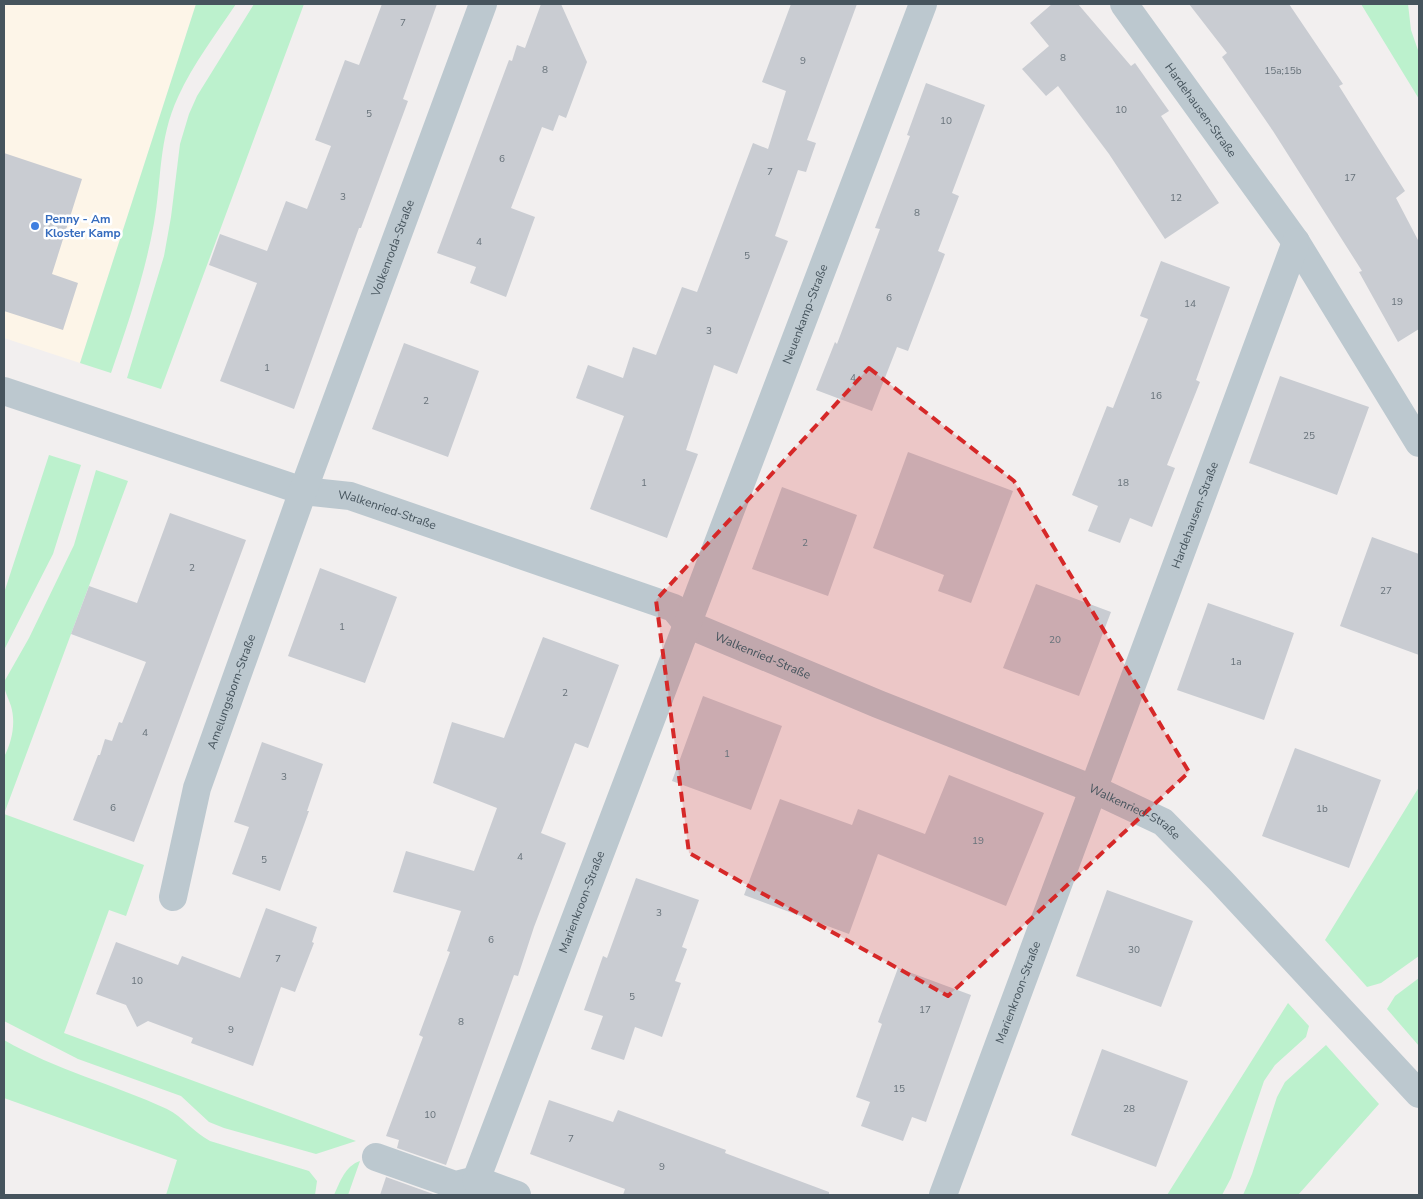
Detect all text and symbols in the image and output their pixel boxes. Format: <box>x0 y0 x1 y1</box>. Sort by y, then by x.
house number: 7 <box>400 16 406 30</box>
house number: 8 <box>1060 51 1066 65</box>
house number: 9 <box>800 54 806 68</box>
street label: Hardehausen-Straße <box>1161 60 1240 161</box>
house number: 8 <box>542 63 548 77</box>
house number: 15a;15b <box>1264 64 1302 78</box>
house number: 10 <box>1115 103 1127 117</box>
house number: 5 <box>366 107 372 121</box>
house number: 10 <box>940 114 952 128</box>
house number: 6 <box>499 152 505 166</box>
house number: 7 <box>767 165 773 179</box>
house number: 17 <box>1344 171 1356 185</box>
house number: 3 <box>340 190 346 204</box>
house number: 12 <box>1170 191 1182 205</box>
street label: Volkenroda-Straße <box>367 197 418 300</box>
house number: 8 <box>914 206 920 220</box>
place label: Penny - Am Kloster Kamp <box>45 211 121 241</box>
marker: Penny - Am Kloster Kamp <box>29 220 41 232</box>
house number: 4 <box>476 235 482 249</box>
house number: 5 <box>744 249 750 263</box>
street label: Neuenkamp-Straße <box>779 262 831 366</box>
house number: 6 <box>886 291 892 305</box>
house number: 19 <box>1391 295 1403 309</box>
house number: 14 <box>1184 297 1196 311</box>
house number: 3 <box>706 324 712 338</box>
house number: 1 <box>264 361 270 375</box>
house number: 4 <box>850 371 856 385</box>
house number: 16 <box>1150 389 1162 403</box>
house number: 2 <box>423 394 429 408</box>
house number: 25 <box>1303 429 1315 443</box>
street label: Hardehausen-Straße <box>1168 459 1222 571</box>
house number: 1 <box>641 476 647 490</box>
house number: 18 <box>1117 476 1129 490</box>
street label: Walkenried-Straße <box>337 487 439 533</box>
house number: 2 <box>802 536 808 550</box>
house number: 2 <box>189 561 195 575</box>
house number: 27 <box>1380 584 1392 598</box>
house number: 1 <box>339 620 345 634</box>
street label: Walkenried-Straße <box>712 628 813 683</box>
street label: Amelungsborn-Straße <box>204 632 259 751</box>
house number: 20 <box>1049 633 1061 647</box>
house number: 1a <box>1230 655 1242 669</box>
house number: 2 <box>562 686 568 700</box>
house number: 4 <box>142 726 148 740</box>
house number: 1 <box>724 747 730 761</box>
house number: 3 <box>281 770 287 784</box>
street label: Walkenried-Straße <box>1086 780 1184 843</box>
house number: 6 <box>110 801 116 815</box>
house number: 1b <box>1316 802 1328 816</box>
house number: 19 <box>972 834 984 848</box>
street label: Marienkroon-Straße <box>555 849 608 955</box>
house number: 4 <box>517 850 523 864</box>
house number: 5 <box>261 853 267 867</box>
house number: 3 <box>656 906 662 920</box>
house number: 6 <box>488 933 494 947</box>
street label: Marienkroon-Straße <box>992 939 1044 1046</box>
house number: 30 <box>1128 943 1140 957</box>
house number: 7 <box>275 952 281 966</box>
house number: 10 <box>131 974 143 988</box>
house number: 5 <box>629 990 635 1004</box>
house number: 17 <box>919 1003 931 1017</box>
house number: 8 <box>458 1015 464 1029</box>
house number: 9 <box>228 1023 234 1037</box>
house number: 15 <box>893 1082 905 1096</box>
house number: 28 <box>1123 1102 1135 1116</box>
house number: 10 <box>424 1108 436 1122</box>
house number: 7 <box>568 1132 574 1146</box>
house number: 9 <box>659 1160 665 1174</box>

